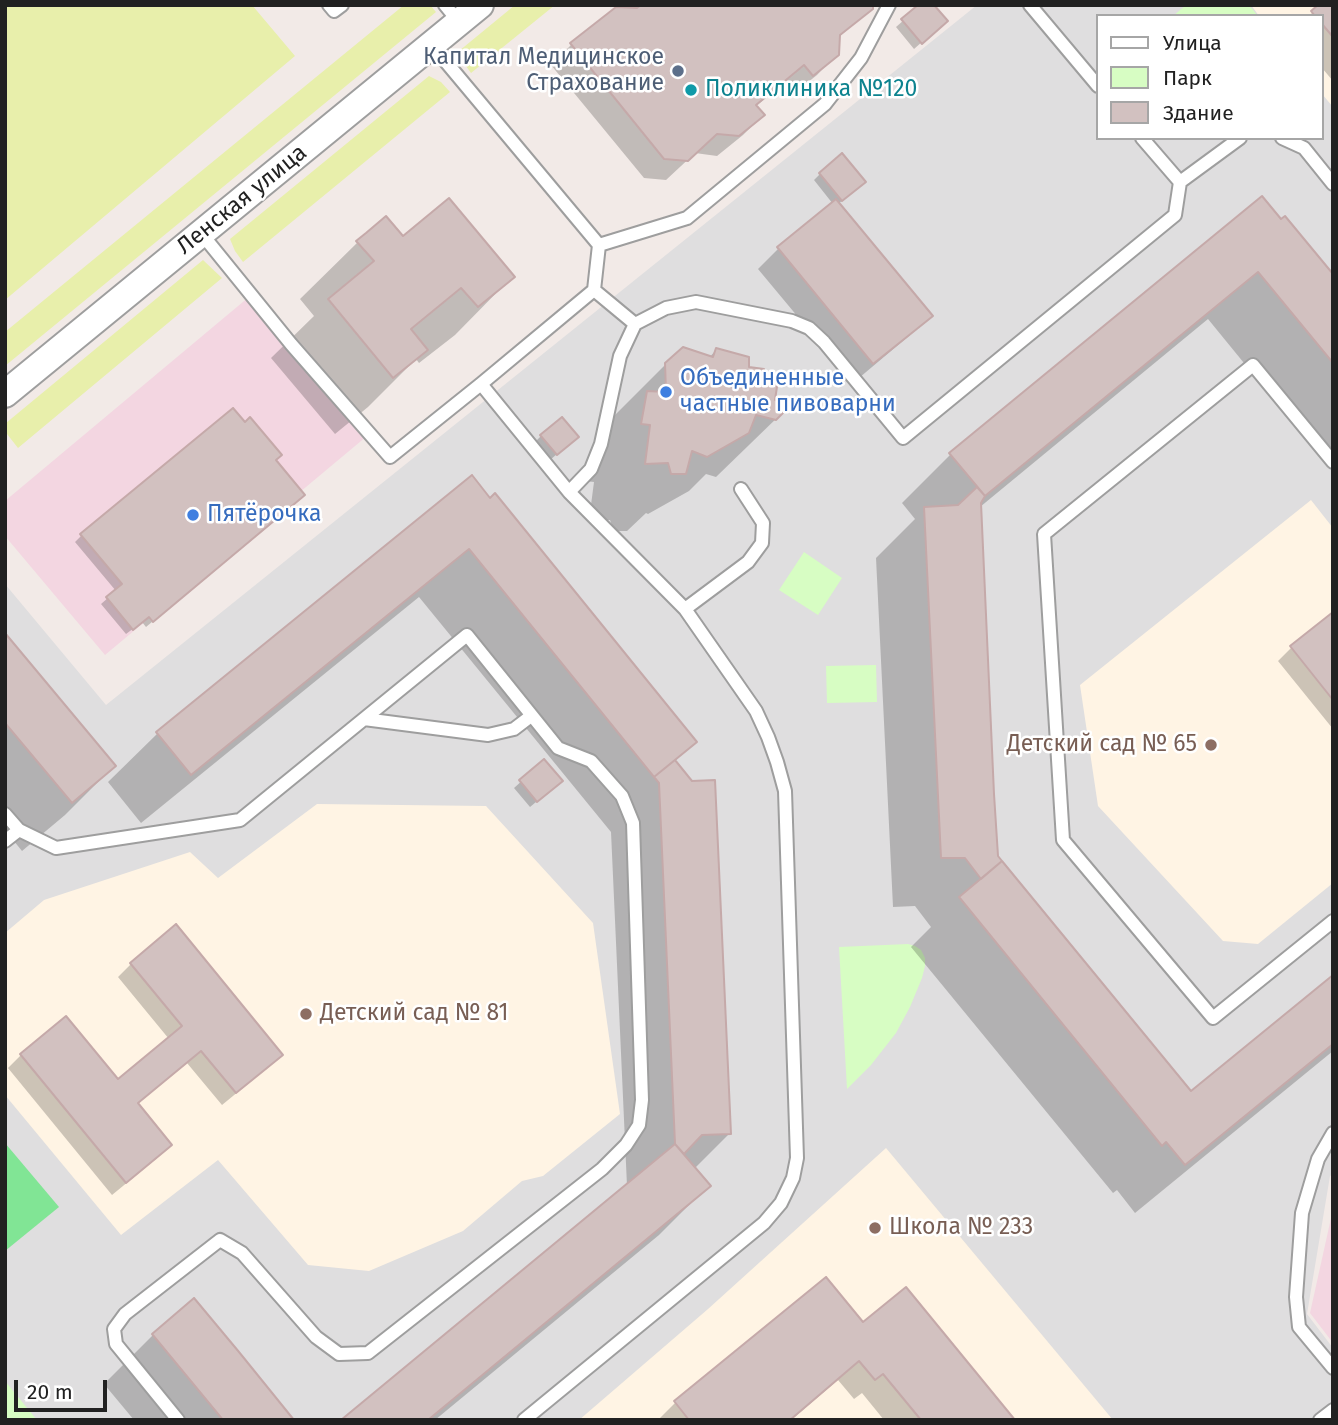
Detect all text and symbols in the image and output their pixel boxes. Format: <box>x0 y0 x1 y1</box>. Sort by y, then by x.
legend <box>1096 14 1324 140</box>
text: Улица <box>1163 30 1222 56</box>
place label: Капитал Медицинское Страхование <box>423 44 664 98</box>
marker: Капитал Медицинское Страхование <box>670 63 686 79</box>
text: Парк <box>1163 65 1212 91</box>
place label: Поликлиника №120 <box>705 76 917 104</box>
marker: Поликлиника №120 <box>683 82 699 98</box>
text: Здание <box>1163 100 1234 126</box>
street label: Ленская улица <box>171 139 313 261</box>
place label: Объединенные частные пивоварни <box>680 365 896 419</box>
marker: Объединенные частные пивоварни <box>658 384 674 400</box>
place label: Пятёрочка <box>207 501 321 529</box>
marker: Пятёрочка <box>185 507 201 523</box>
place label: Детский сад № 65 <box>1007 731 1197 759</box>
marker: Детский сад № 65 <box>1203 737 1219 753</box>
place label: Детский сад № 81 <box>320 1000 508 1028</box>
marker: Детский сад № 81 <box>298 1006 314 1022</box>
place label: Школа № 233 <box>889 1214 1033 1242</box>
marker: Школа № 233 <box>867 1220 883 1236</box>
scale bar <box>18 1366 110 1410</box>
text: 20 m <box>27 1379 73 1405</box>

